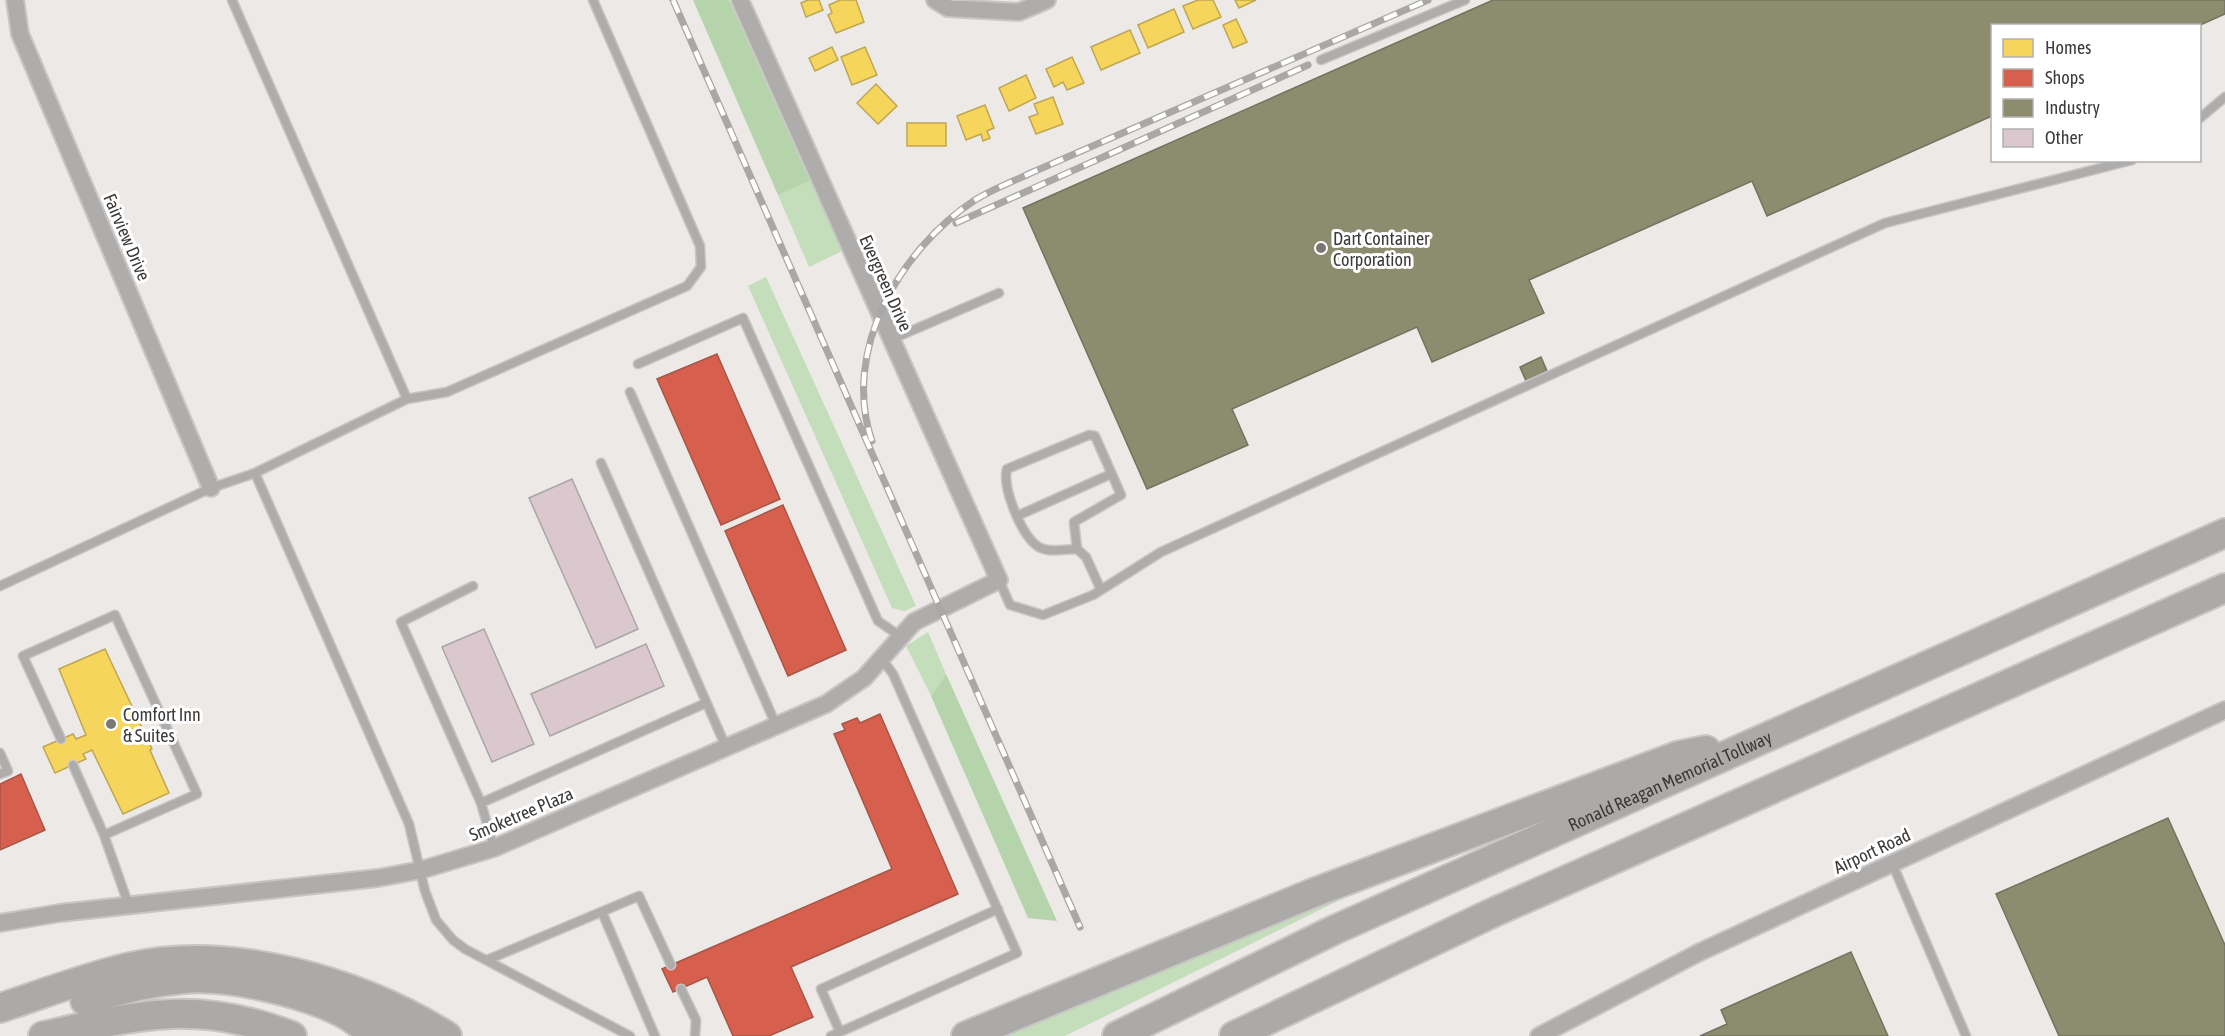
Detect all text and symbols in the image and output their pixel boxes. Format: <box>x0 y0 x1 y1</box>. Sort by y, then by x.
legend <box>1991 24 2201 162</box>
text: Homes <box>2045 37 2091 58</box>
text: Shops <box>2045 67 2085 88</box>
text: Industry <box>2045 97 2100 118</box>
text: Other <box>2045 127 2084 148</box>
street label: Fairview Drive <box>99 190 155 284</box>
place label: Dart Container Corporation <box>1333 228 1430 270</box>
street label: Evergreen Drive <box>855 232 917 334</box>
marker: Dart Container Corporation <box>1314 241 1328 255</box>
place label: Comfort Inn & Suites <box>123 704 201 746</box>
marker: Comfort Inn & Suites <box>104 717 118 731</box>
street label: Ronald Reagan Memorial Tollway <box>1565 726 1775 835</box>
street label: Smoketree Plaza <box>466 783 576 845</box>
street label: Airport Road <box>1830 824 1914 878</box>

